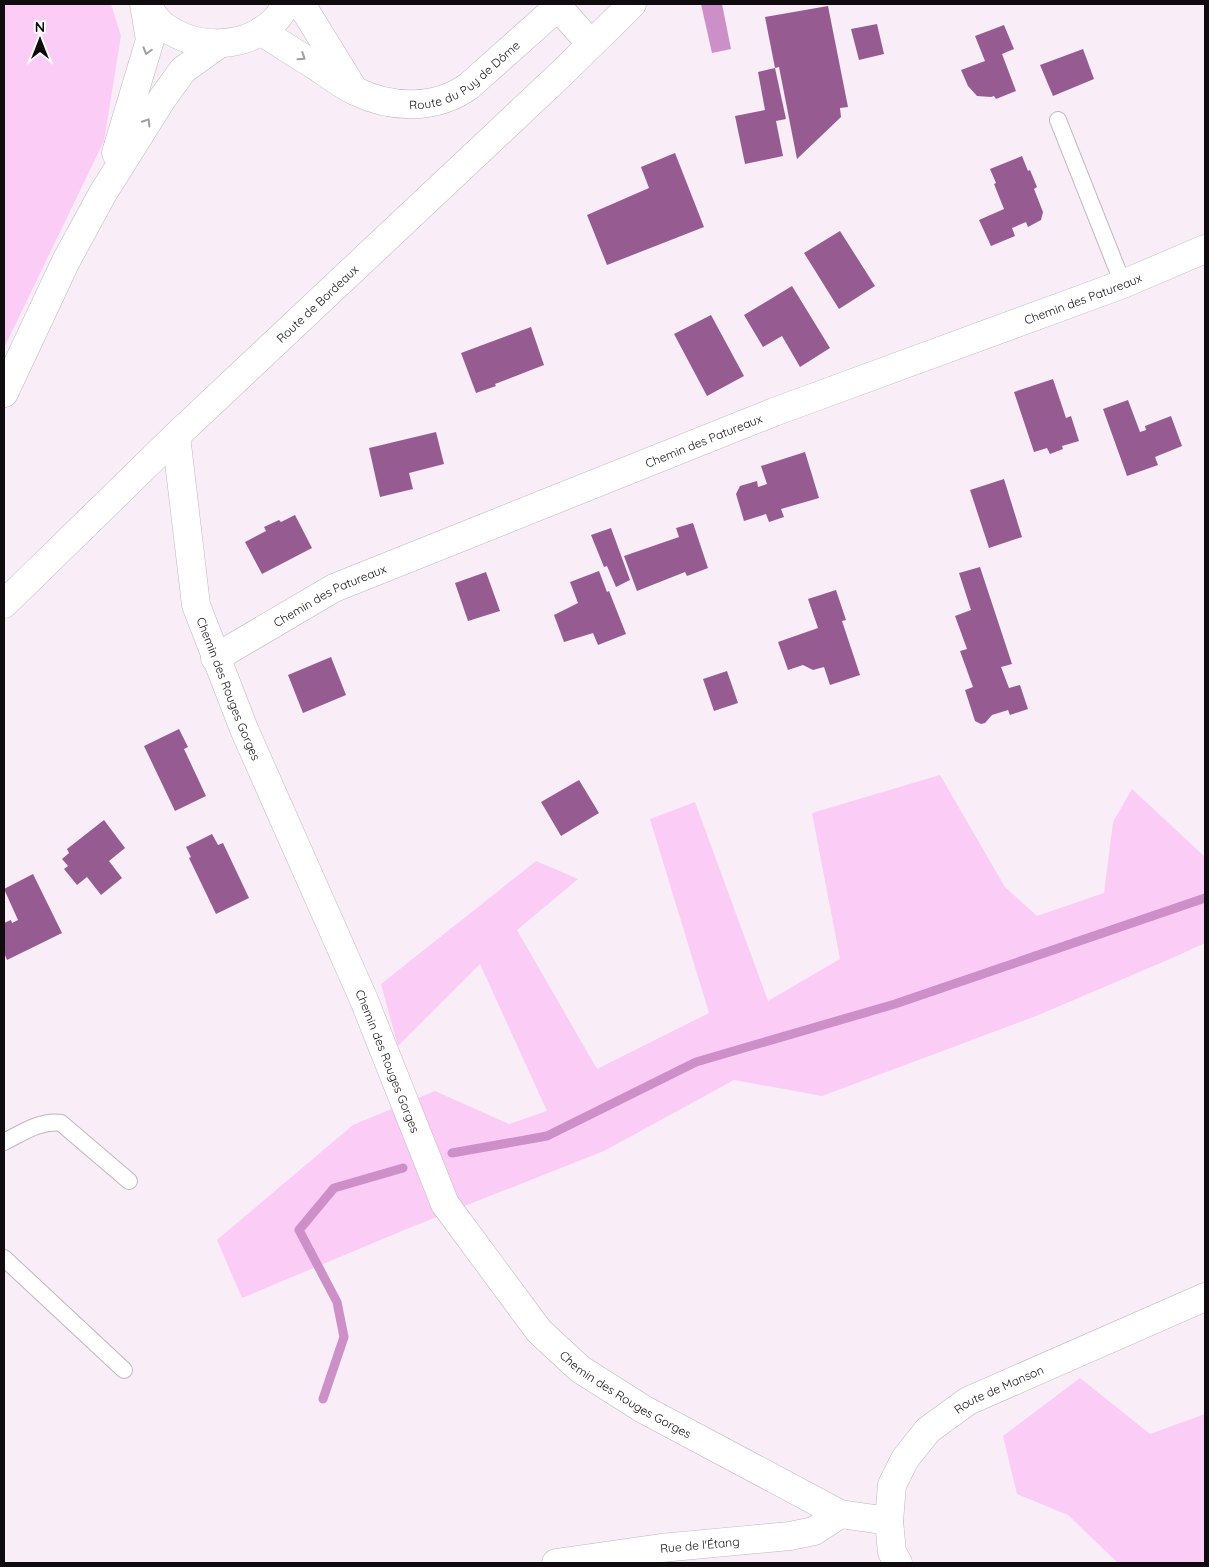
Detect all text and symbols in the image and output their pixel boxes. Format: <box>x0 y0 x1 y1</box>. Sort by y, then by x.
north arrow <box>15 15 65 65</box>
text: N <box>35 18 45 36</box>
street label: Route du Puy de Dôme <box>409 37 523 112</box>
one-way arrow <box>142 47 152 55</box>
one-way arrow <box>297 51 306 61</box>
one-way arrow <box>141 118 151 127</box>
street label: Route de Bordeaux <box>273 261 361 345</box>
street label: Chemin des Patureaux <box>1022 269 1144 327</box>
street label: Chemin des Patureaux <box>643 410 764 470</box>
street label: Chemin des Patureaux <box>270 560 388 630</box>
street label: Chemin des Rouges Gorges <box>194 615 264 763</box>
street label: Chemin des Rouges Gorges <box>353 987 423 1135</box>
street label: Chemin des Rouges Gorges <box>557 1347 694 1441</box>
street label: Route de Manson <box>951 1361 1046 1416</box>
street label: Rue de l'Étang <box>659 1533 740 1556</box>

